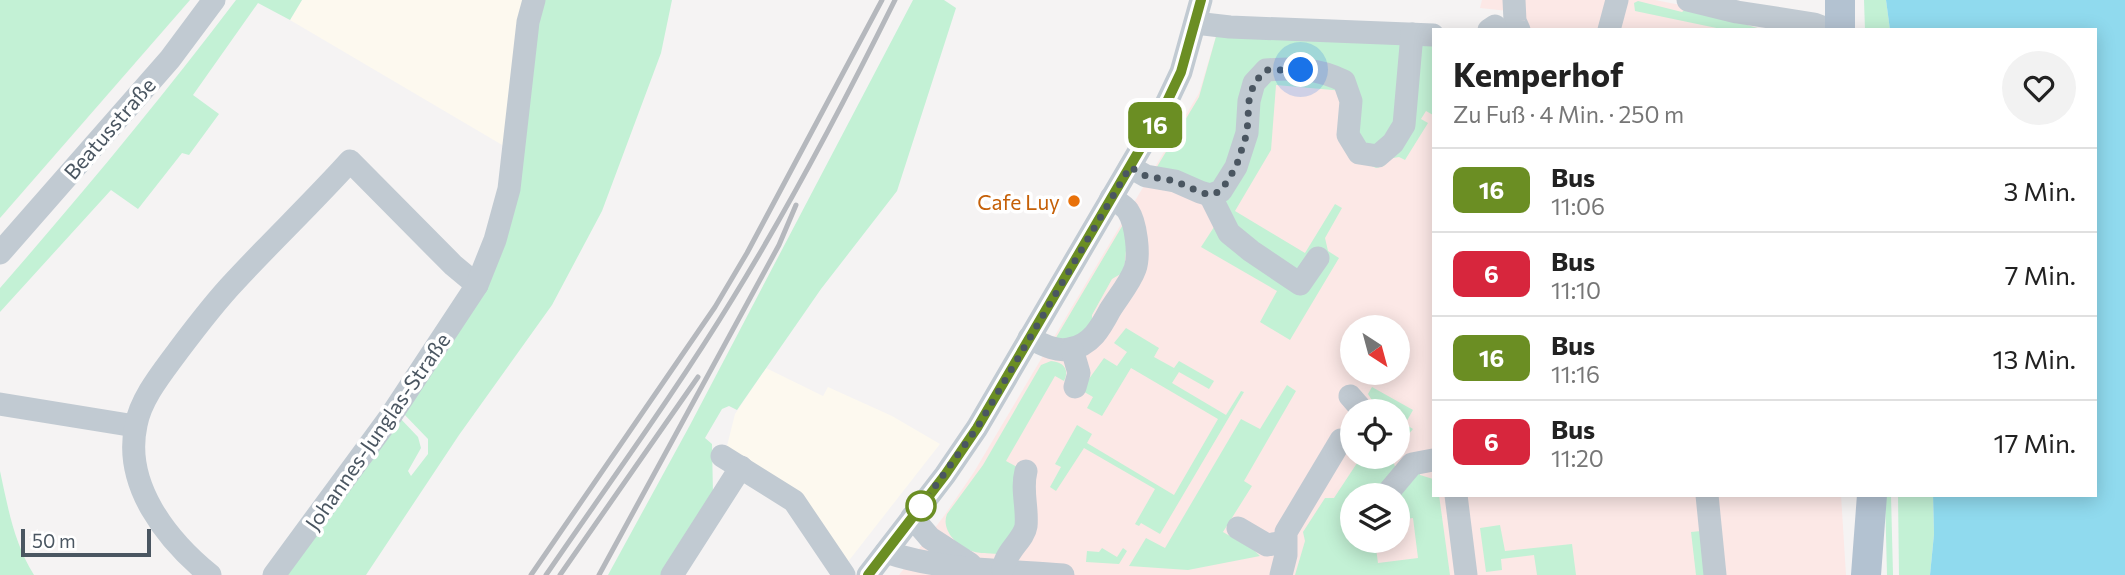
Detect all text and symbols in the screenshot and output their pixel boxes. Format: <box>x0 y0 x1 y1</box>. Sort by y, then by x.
button: heart <box>2002 51 2076 125</box>
your location <box>1283 52 1318 87</box>
text: Kemperhof <box>1453 53 1624 94</box>
street label: Beatusstraße <box>58 72 160 184</box>
text: Zu Fuß · 4 Min. · 250 m <box>1453 100 1684 128</box>
line badge: 16 <box>1124 102 1186 148</box>
text: 16 <box>1142 110 1168 139</box>
text: Bus <box>1551 161 1595 192</box>
text: 16 <box>1479 175 1504 204</box>
text: 3 Min. <box>2004 175 2076 206</box>
place label: Cafe Luy <box>977 189 1060 214</box>
text: 11:06 <box>1551 192 1605 220</box>
marker: Cafe Luy <box>1066 193 1082 209</box>
text: Bus <box>1551 245 1595 276</box>
text: 6 <box>1484 259 1499 288</box>
text: 7 Min. <box>2005 259 2076 290</box>
text: 11:10 <box>1551 276 1601 304</box>
north arrow <box>1340 315 1410 385</box>
map controls <box>1340 315 1410 553</box>
street label: Johannes-Junglas-Straße <box>299 328 455 534</box>
text: Bus <box>1551 329 1595 360</box>
text: 16 <box>1479 343 1504 372</box>
text: 13 Min. <box>1992 343 2076 374</box>
text: 11:16 <box>1551 360 1600 388</box>
button: locate <box>1340 399 1410 469</box>
text: Bus <box>1551 413 1595 444</box>
text: 6 <box>1484 427 1499 456</box>
text: 17 Min. <box>1994 427 2076 458</box>
text: 11:20 <box>1551 444 1604 472</box>
button: layers <box>1340 483 1410 553</box>
unlabelled marker <box>906 491 936 521</box>
scale bar <box>21 526 150 558</box>
text: 50 m <box>32 529 76 552</box>

